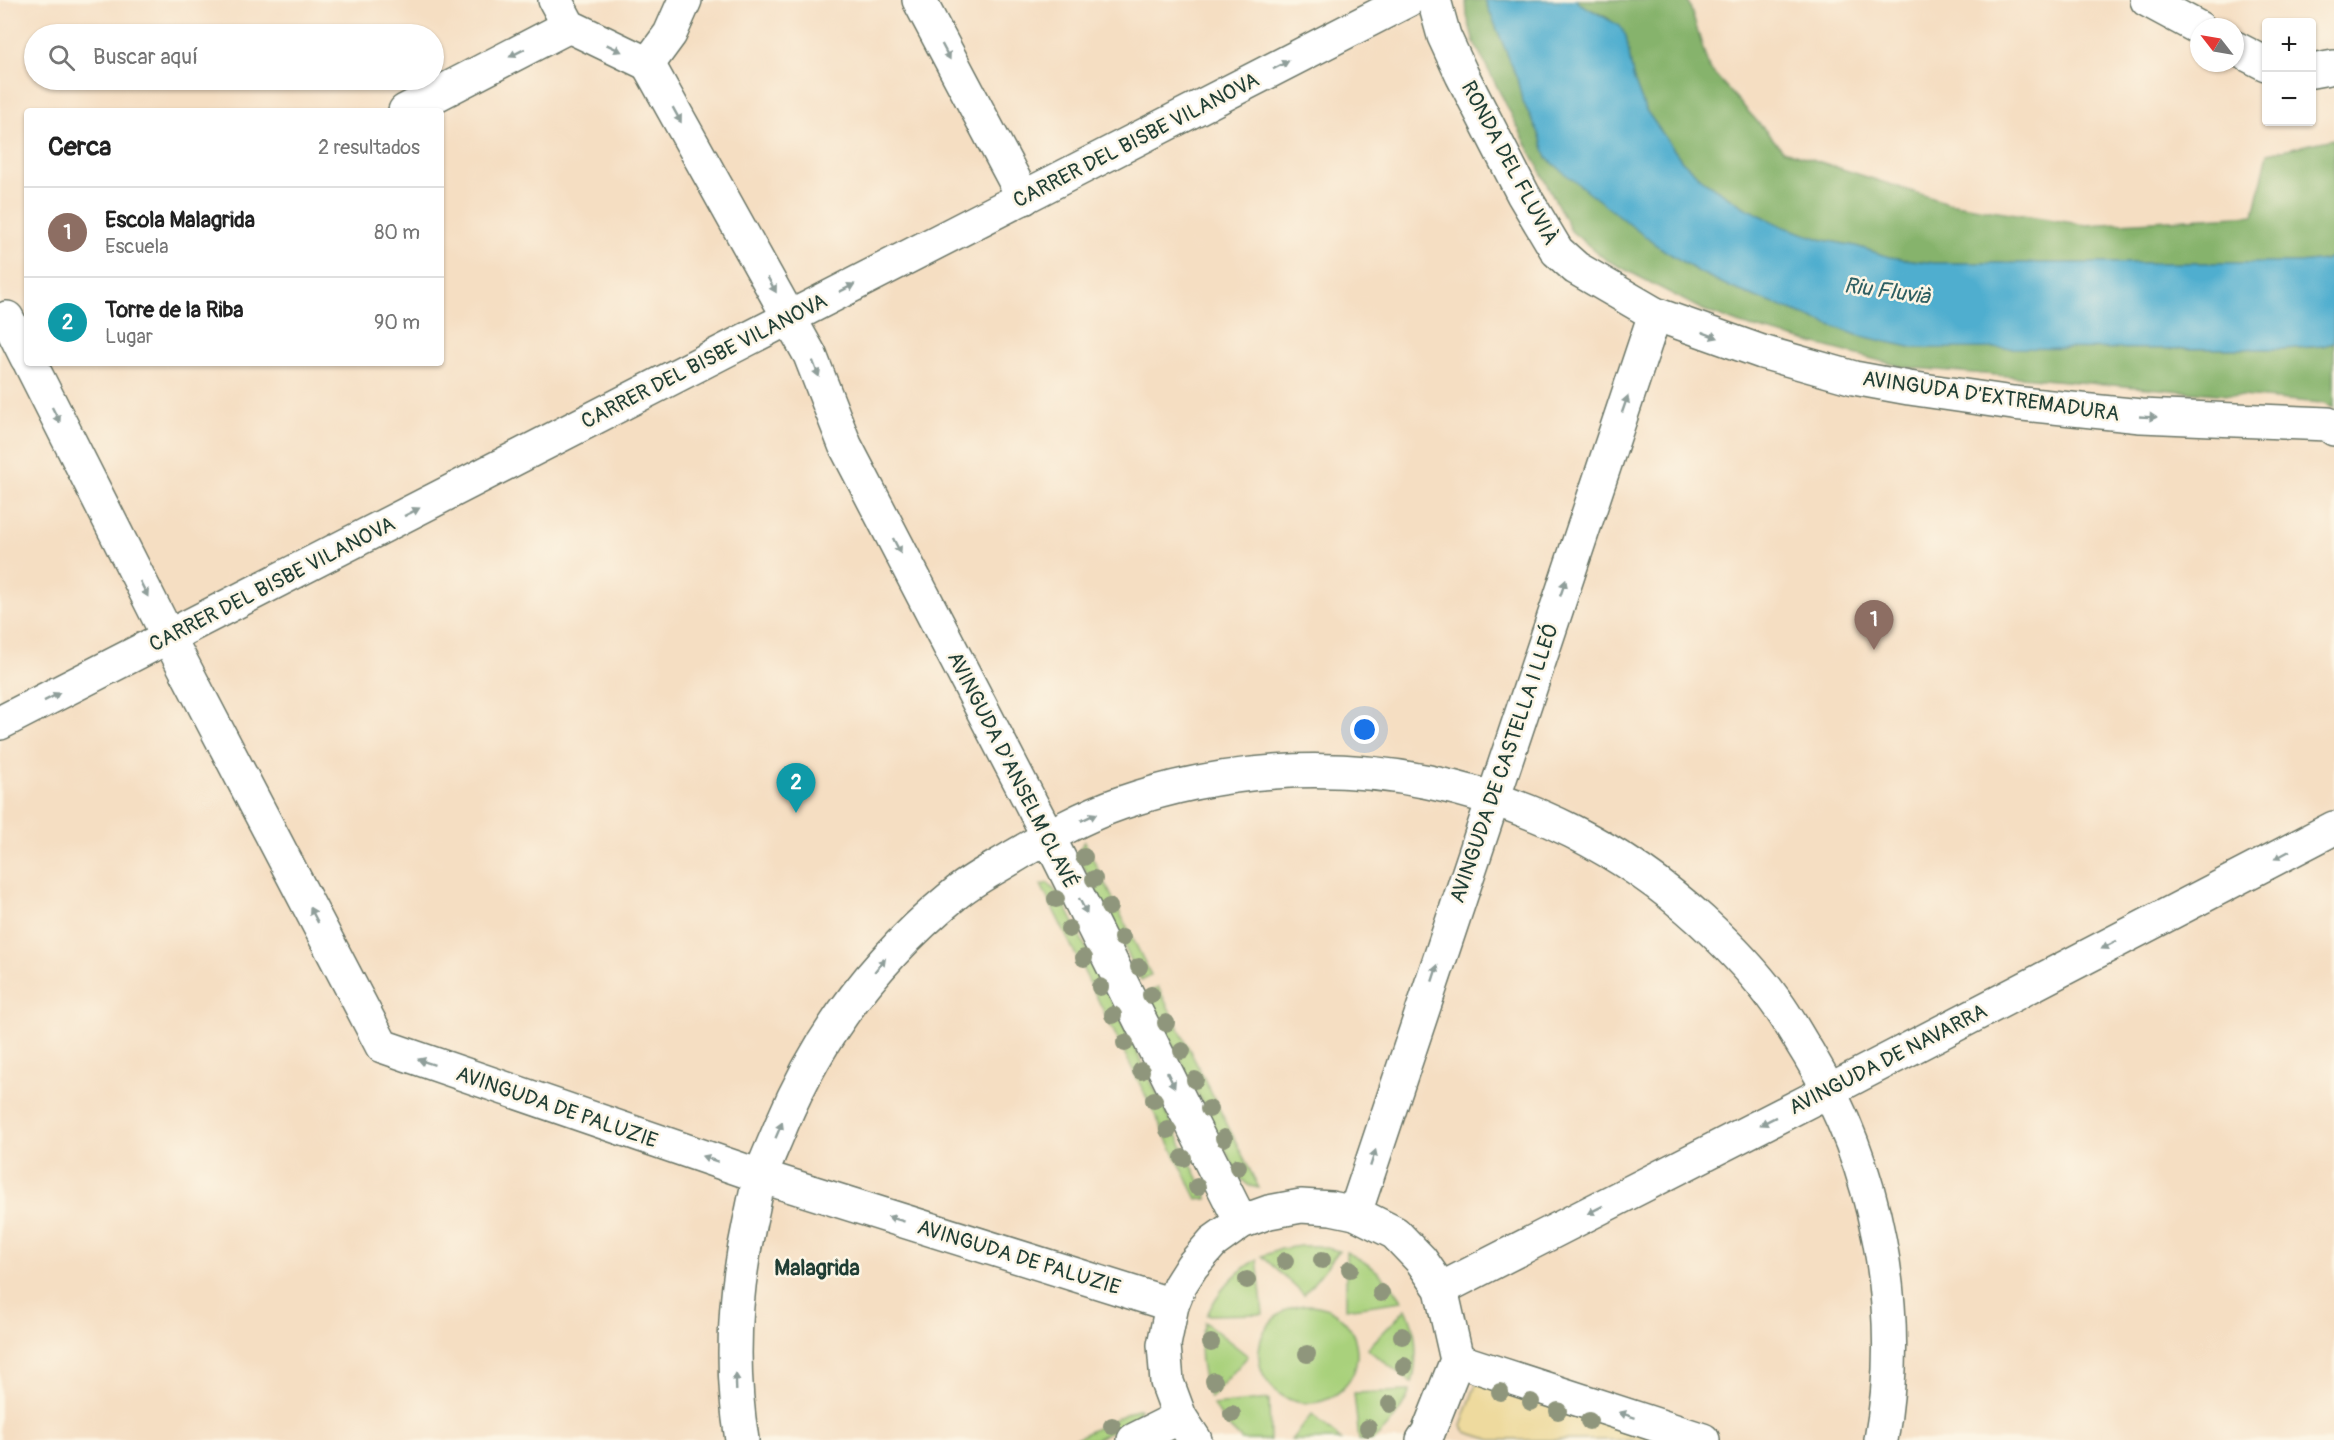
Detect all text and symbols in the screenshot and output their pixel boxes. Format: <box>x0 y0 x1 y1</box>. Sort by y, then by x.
north arrow <box>2190 18 2244 72</box>
map controls <box>2262 18 2316 126</box>
button: + <box>2262 18 2316 72</box>
search box <box>24 24 444 90</box>
icon: search <box>45 41 78 74</box>
text: Buscar aquí <box>93 43 198 71</box>
one-way arrow <box>606 43 623 52</box>
one-way arrow <box>941 43 951 60</box>
one-way arrow <box>508 47 526 57</box>
one-way arrow <box>1273 60 1290 69</box>
street label: CARRER DEL BISBE VILANOVA <box>1009 67 1264 214</box>
button: − <box>2262 72 2316 126</box>
street label: RONDA DEL FLUVIÀ <box>1455 76 1564 250</box>
one-way arrow <box>672 107 682 124</box>
text: Cerca <box>48 131 111 163</box>
text: 2 resultados <box>318 135 420 160</box>
text: Escola Malagrida <box>105 206 255 234</box>
text: 1 <box>64 220 71 245</box>
text: 80 m <box>374 220 420 245</box>
text: Escuela <box>105 234 168 259</box>
water label: Riu Fluvià <box>1842 271 1933 311</box>
one-way arrow <box>767 277 778 293</box>
one-way arrow <box>838 283 856 293</box>
street label: CARRER DEL BISBE VILANOVA <box>577 288 832 435</box>
text: Torre de la Riba <box>105 296 243 324</box>
text: 2 <box>62 310 73 335</box>
text: 90 m <box>374 310 420 335</box>
text: Lugar <box>105 324 153 349</box>
one-way arrow <box>1701 330 1719 340</box>
one-way arrow <box>812 360 821 378</box>
street label: AVINGUDA D'EXTREMADURA <box>1861 365 2121 428</box>
one-way arrow <box>1621 395 1631 413</box>
one-way arrow <box>51 407 61 424</box>
one-way arrow <box>2139 412 2158 421</box>
one-way arrow <box>404 507 421 517</box>
street label: CARRER DEL BISBE VILANOVA <box>145 511 400 658</box>
one-way arrow <box>892 538 901 555</box>
one-way arrow <box>1559 579 1568 597</box>
one-way arrow <box>139 581 149 598</box>
pin: 1 <box>1854 600 1894 650</box>
street label: AVINGUDA DE CASTELLA I LLEÓ <box>1443 619 1565 907</box>
street label: AVINGUDA D'ANSELM CLAVÉ <box>941 647 1084 893</box>
one-way arrow <box>44 692 61 702</box>
your location <box>1350 715 1379 744</box>
pin: 2 <box>776 764 816 813</box>
one-way arrow <box>1080 812 1097 821</box>
one-way arrow <box>2274 850 2291 860</box>
one-way arrow <box>1079 897 1088 914</box>
one-way arrow <box>309 907 318 924</box>
one-way arrow <box>2101 940 2118 950</box>
one-way arrow <box>874 957 887 973</box>
one-way arrow <box>1430 964 1440 982</box>
street label: AVINGUDA DE NAVARRA <box>1785 998 1992 1121</box>
one-way arrow <box>417 1056 435 1066</box>
street label: AVINGUDA DE PALUZIE <box>453 1060 661 1155</box>
one-way arrow <box>1165 1071 1175 1089</box>
one-way arrow <box>1760 1117 1777 1126</box>
one-way arrow <box>774 1121 784 1139</box>
one-way arrow <box>1369 1149 1379 1167</box>
one-way arrow <box>701 1154 719 1164</box>
one-way arrow <box>1586 1205 1603 1215</box>
one-way arrow <box>887 1214 905 1223</box>
street label: AVINGUDA DE PALUZIE <box>914 1214 1124 1301</box>
district label: Malagrida <box>774 1254 860 1282</box>
one-way arrow <box>731 1372 740 1391</box>
one-way arrow <box>1618 1410 1636 1420</box>

